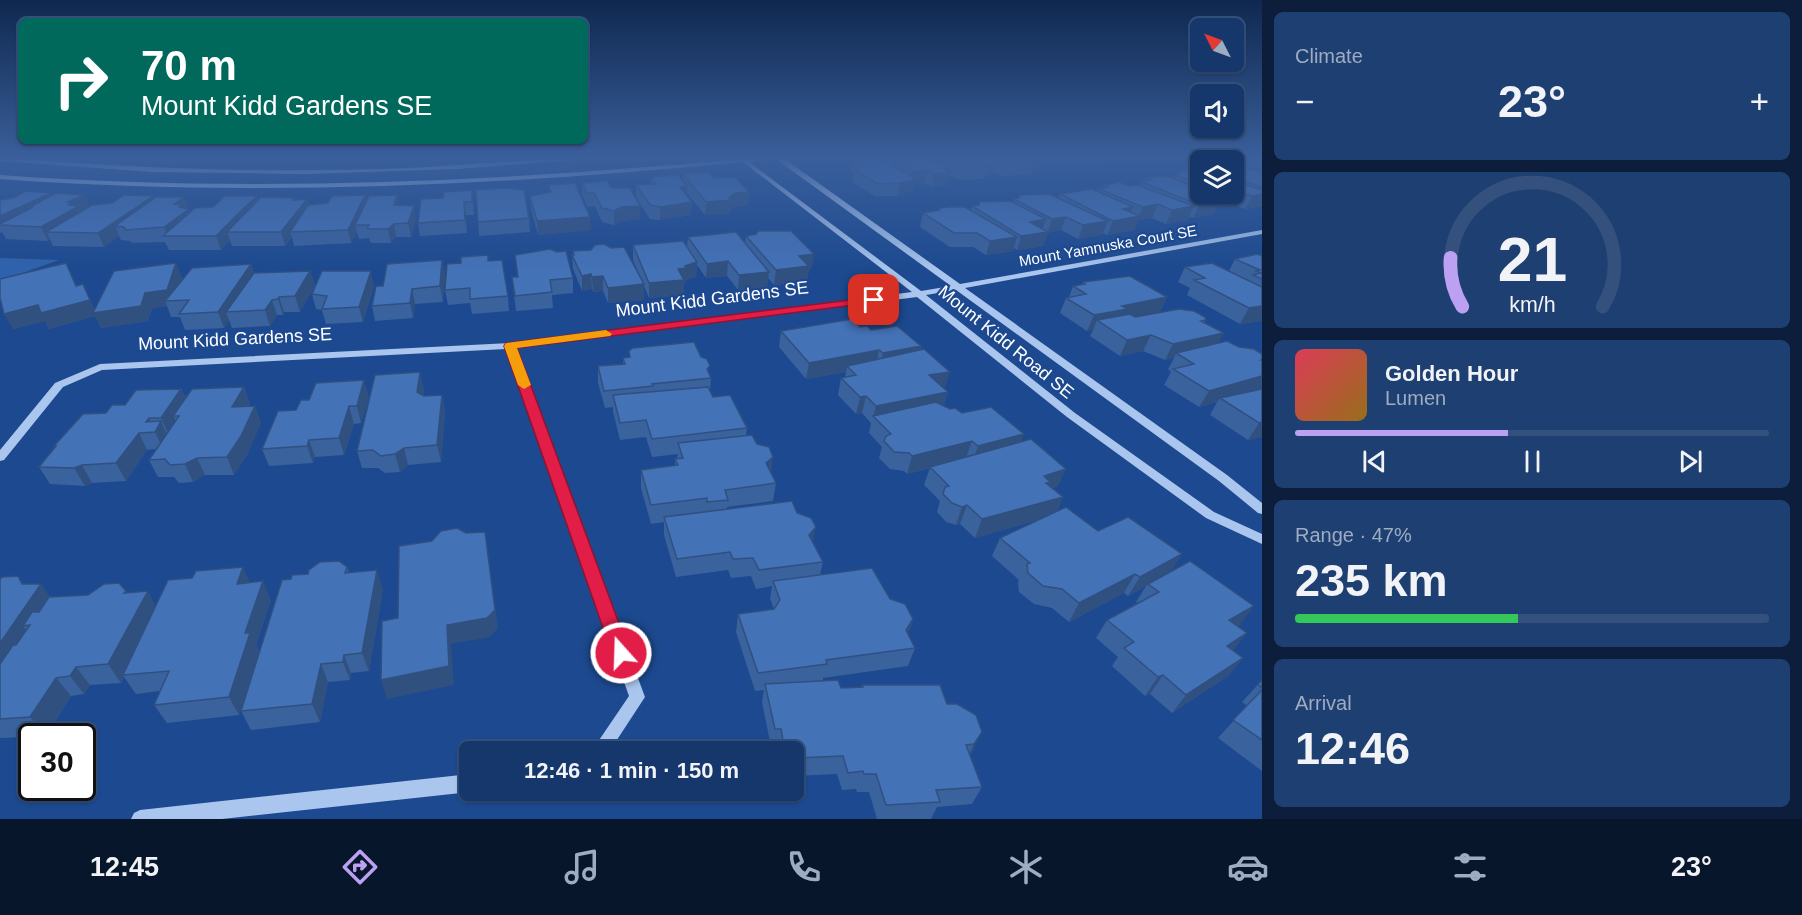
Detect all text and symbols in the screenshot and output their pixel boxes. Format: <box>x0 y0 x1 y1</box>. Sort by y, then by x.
north arrow <box>1190 18 1244 72</box>
map controls <box>1190 18 1244 204</box>
icon: right <box>42 42 120 120</box>
text: 70 m <box>141 42 237 89</box>
text: Climate <box>1295 45 1363 67</box>
text: 23° <box>1498 76 1566 127</box>
text: − <box>1295 83 1314 120</box>
text: + <box>1750 83 1769 120</box>
button: sound <box>1190 84 1244 138</box>
text: Mount Kidd Gardens SE <box>141 91 432 121</box>
button: layers <box>1190 150 1244 204</box>
street label: Mount Yamnuska Court SE <box>1018 221 1198 270</box>
text: 21 <box>1497 225 1567 294</box>
pin <box>848 274 899 325</box>
street label: Mount Kidd Gardens SE <box>614 277 810 321</box>
street label: Mount Kidd Road SE <box>934 281 1078 403</box>
icon: arrive <box>857 283 890 316</box>
text: km/h <box>1509 293 1555 317</box>
street label: Mount Kidd Gardens SE <box>138 324 332 354</box>
text: Golden Hour <box>1385 361 1518 386</box>
text: Lumen <box>1385 387 1446 409</box>
icon: previous <box>1358 445 1391 478</box>
icon: pause <box>1516 445 1549 478</box>
icon: next <box>1674 445 1707 478</box>
text: Range · 47% <box>1295 524 1412 546</box>
text: 235 km <box>1295 555 1448 606</box>
position arrow <box>589 621 653 685</box>
text: Arrival <box>1295 692 1352 714</box>
speed limit sign: 30 <box>18 723 96 801</box>
text: 12:46 <box>1295 723 1410 774</box>
text: 12:46 · 1 min · 150 m <box>524 758 739 783</box>
icon: directions <box>339 846 381 888</box>
icon: music <box>561 846 603 888</box>
icon: phone <box>783 846 825 888</box>
icon: climate <box>1005 846 1047 888</box>
icon: car <box>1227 846 1269 888</box>
icon: filters <box>1449 846 1491 888</box>
text: 12:45 <box>90 852 159 882</box>
text: 23° <box>1671 852 1712 882</box>

